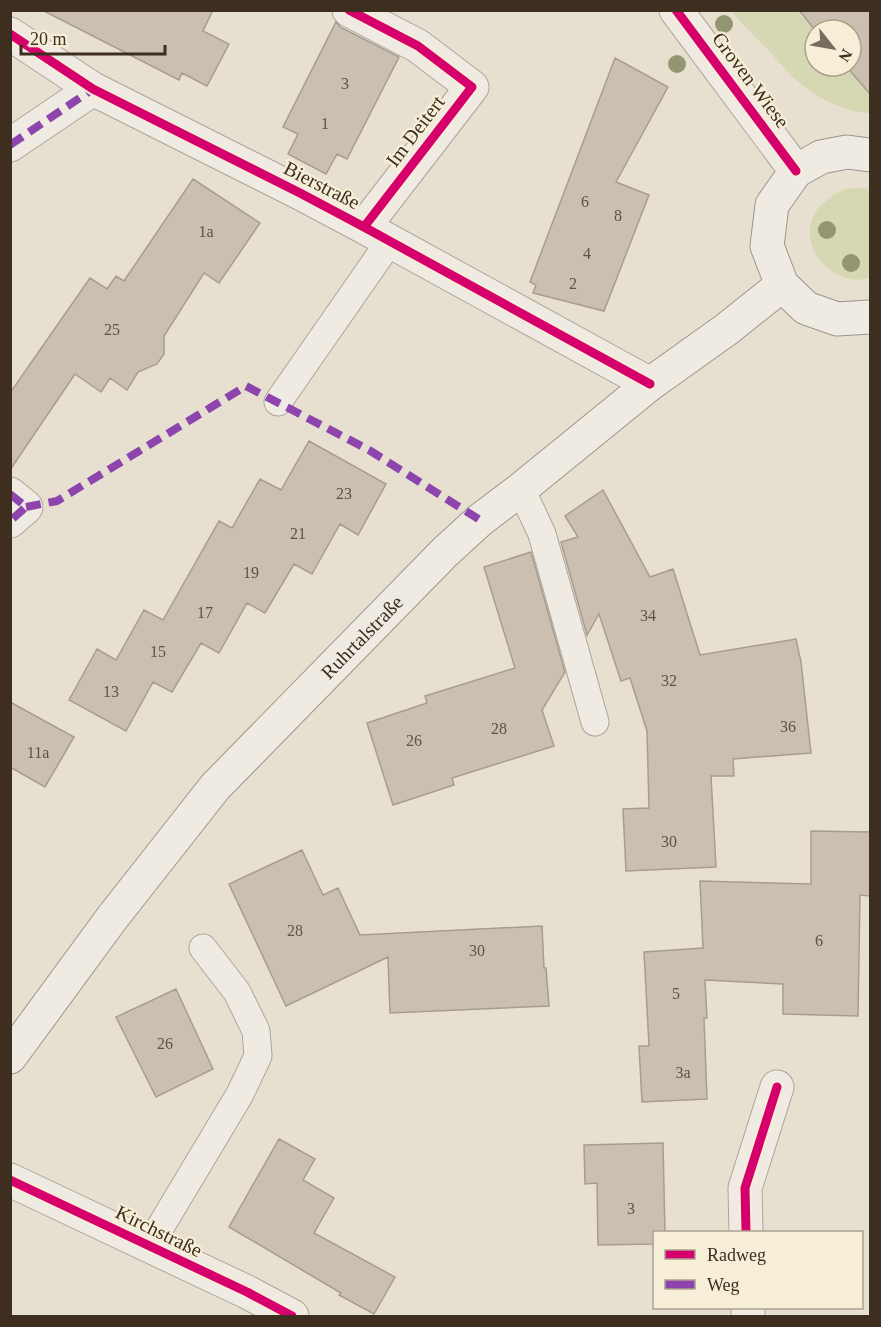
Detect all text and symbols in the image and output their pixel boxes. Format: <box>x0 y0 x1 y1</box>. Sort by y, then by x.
scale bar <box>21 18 165 56</box>
north arrow <box>803 18 863 78</box>
street label: Groven Wiese <box>708 28 794 132</box>
text: 20 m <box>30 29 67 49</box>
text: N <box>835 46 856 65</box>
house number: 3 <box>341 75 349 92</box>
street label: Im Deitert <box>381 91 449 171</box>
house number: 1 <box>321 115 329 132</box>
street label: Bierstraße <box>280 157 364 214</box>
house number: 6 <box>581 193 589 210</box>
house number: 8 <box>614 207 622 224</box>
house number: 1a <box>198 223 214 240</box>
house number: 4 <box>583 245 591 262</box>
house number: 2 <box>569 275 577 292</box>
house number: 25 <box>104 321 120 338</box>
house number: 23 <box>336 485 352 502</box>
house number: 21 <box>290 525 306 542</box>
house number: 19 <box>243 564 259 581</box>
street label: Ruhrtalstraße <box>316 591 408 683</box>
house number: 17 <box>197 604 213 621</box>
house number: 34 <box>640 607 656 624</box>
house number: 15 <box>150 643 166 660</box>
house number: 32 <box>661 672 677 689</box>
house number: 13 <box>103 683 119 700</box>
house number: 36 <box>780 718 796 735</box>
house number: 28 <box>491 720 507 737</box>
house number: 26 <box>406 732 422 749</box>
house number: 11a <box>27 744 49 761</box>
house number: 30 <box>661 833 677 850</box>
house number: 28 <box>287 922 303 939</box>
house number: 6 <box>815 932 823 949</box>
house number: 30 <box>469 942 485 959</box>
house number: 5 <box>672 985 680 1002</box>
house number: 26 <box>157 1035 173 1052</box>
house number: 3a <box>675 1064 691 1081</box>
house number: 3 <box>627 1200 635 1217</box>
street label: Kirchstraße <box>112 1201 206 1261</box>
legend <box>653 1231 863 1309</box>
text: Radweg <box>707 1245 766 1265</box>
text: Weg <box>707 1275 740 1295</box>

